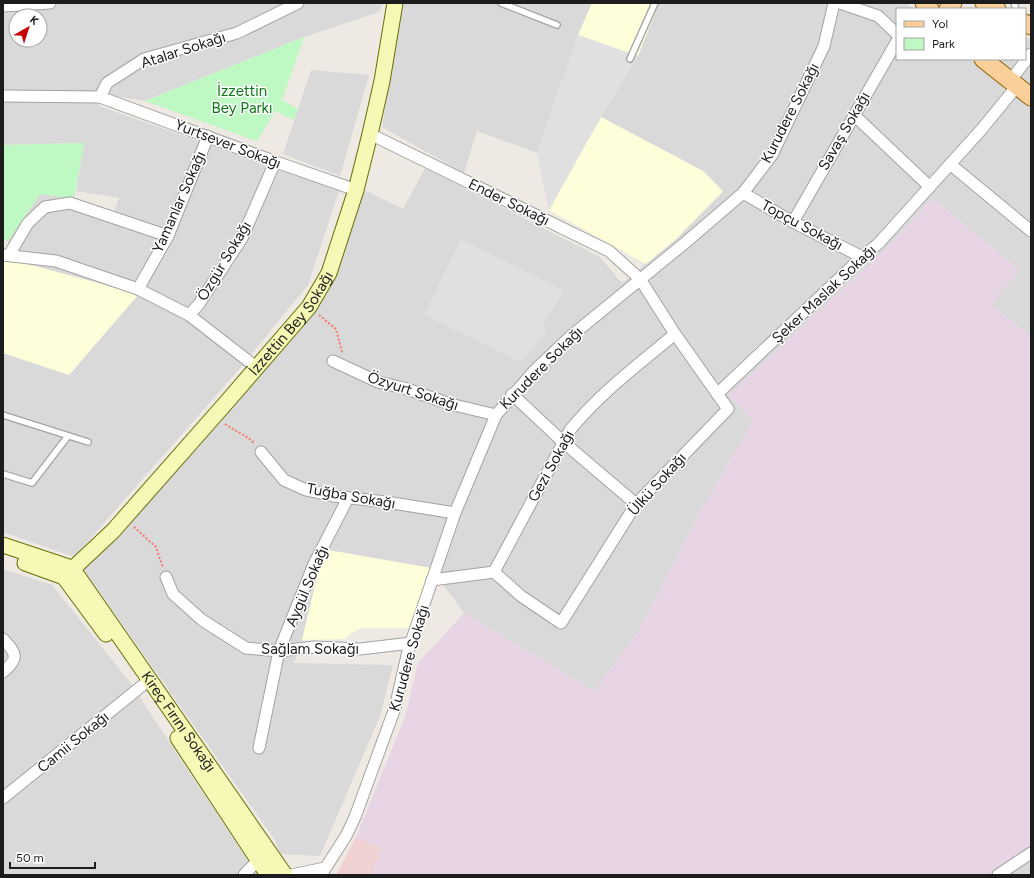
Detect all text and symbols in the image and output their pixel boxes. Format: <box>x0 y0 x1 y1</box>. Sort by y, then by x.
north arrow <box>8 8 48 48</box>
legend <box>896 8 1026 60</box>
text: K <box>27 13 41 28</box>
text: Yol <box>932 17 948 31</box>
street label: Atalar Sokağı <box>138 28 228 72</box>
text: Park <box>932 37 955 51</box>
street label: Kurudere Sokağı <box>757 60 823 166</box>
park label: İzzettin Bey Parkı <box>212 82 272 117</box>
street label: Savaş Sokağı <box>814 89 874 173</box>
street label: Yurtsever Sokağı <box>172 115 284 173</box>
street label: Yamanlar Sokağı <box>149 148 209 256</box>
street label: Ender Sokağı <box>466 175 552 229</box>
street label: Topçu Sokağı <box>758 196 846 254</box>
street label: Özgür Sokağı <box>193 218 255 304</box>
street label: Şeker Maslak Sokağı <box>768 241 880 347</box>
street label: İzzettin Bey Sokağı <box>245 268 337 379</box>
street label: Kurudere Sokağı <box>496 323 586 413</box>
street label: Özyurt Sokağı <box>365 368 461 414</box>
street label: Gezi Sokağı <box>524 427 578 505</box>
street label: Ülkü Sokağı <box>624 449 690 519</box>
street label: Tuğba Sokağı <box>305 479 397 513</box>
street label: Aygül Sokağı <box>282 543 332 629</box>
street label: Kurudere Sokağı <box>385 603 433 713</box>
street label: Sağlam Sokağı <box>261 640 359 658</box>
street label: Kireç Fırını Sokağı <box>137 668 220 775</box>
street label: Camii Sokağı <box>34 708 112 776</box>
scale bar <box>10 844 95 870</box>
text: 50 m <box>16 851 44 865</box>

